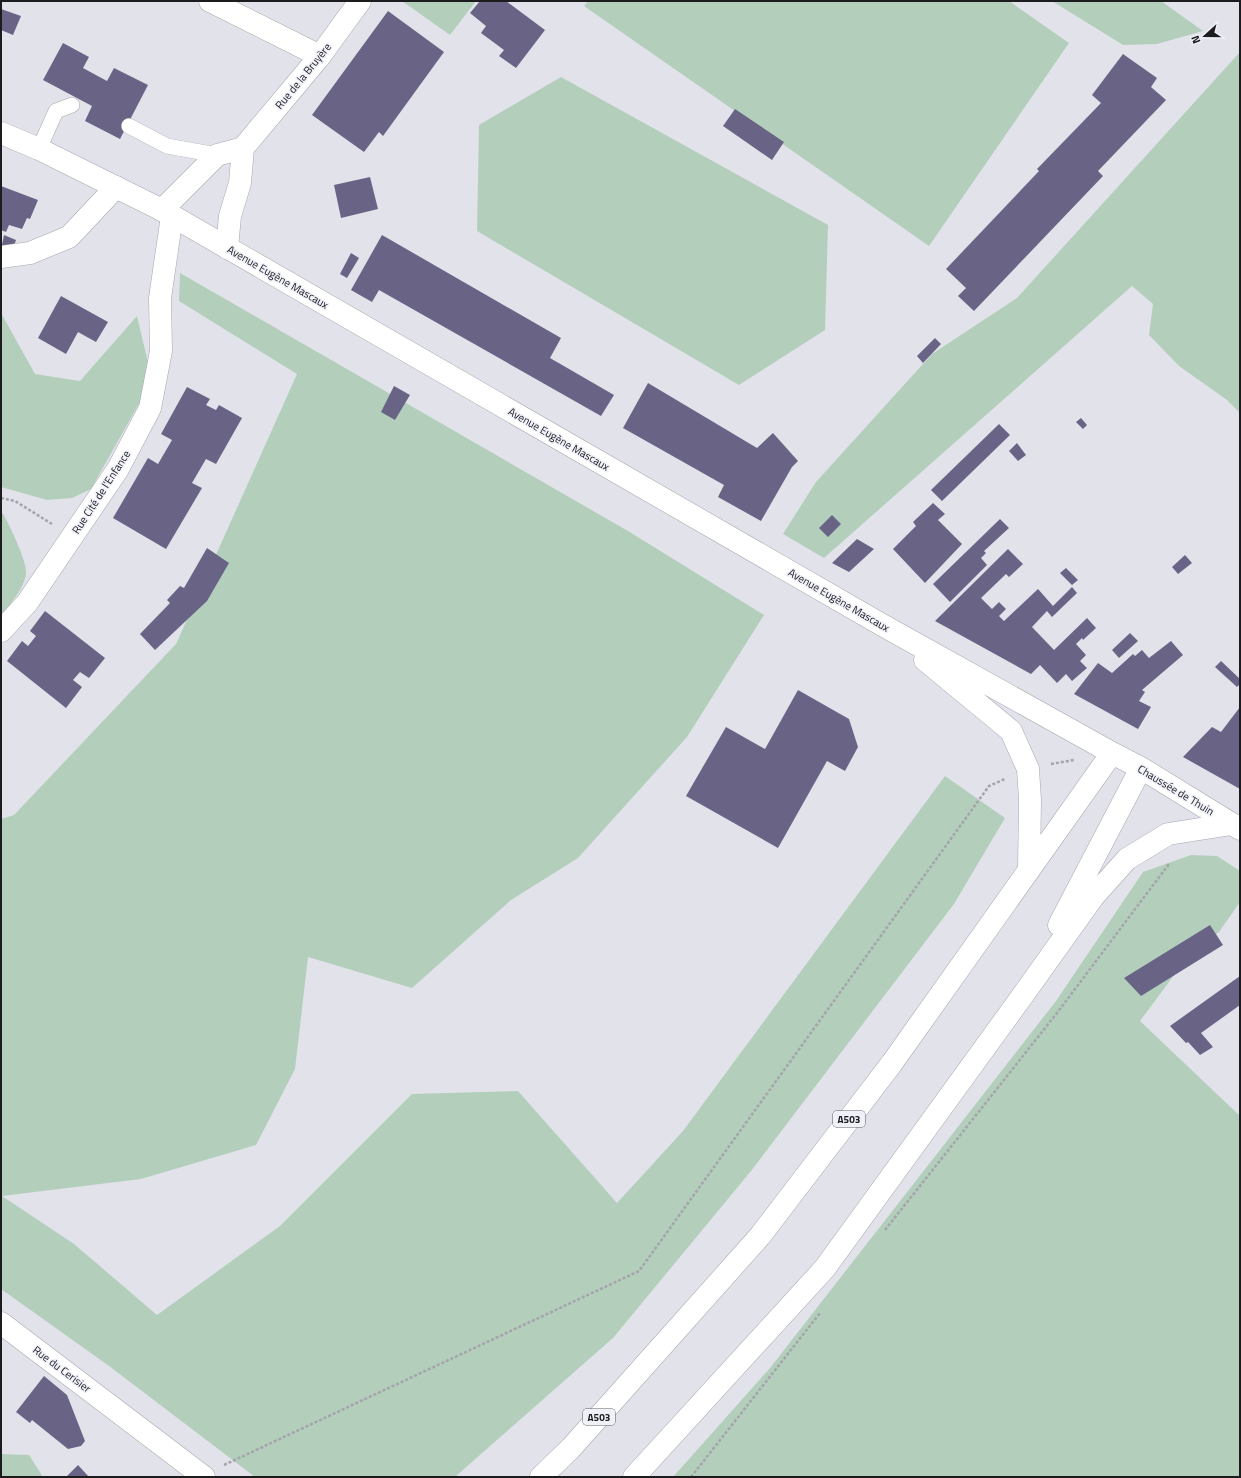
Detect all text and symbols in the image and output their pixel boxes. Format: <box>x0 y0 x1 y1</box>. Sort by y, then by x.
north arrow <box>1185 16 1225 56</box>
text: N <box>1187 33 1204 46</box>
street label: Rue de la Bruyère <box>271 39 335 113</box>
street label: Avenue Eugène Mascaux <box>224 241 332 313</box>
street label: Avenue Eugène Mascaux <box>505 403 613 475</box>
street label: Rue Cité de l'Enfance <box>68 447 134 537</box>
street label: Avenue Eugène Mascaux <box>785 564 893 636</box>
street label: Chaussée de Thuin <box>1135 761 1217 819</box>
road number: A503 <box>833 1111 865 1127</box>
street label: Rue du Cerisier <box>30 1342 95 1396</box>
road number: A503 <box>583 1409 615 1425</box>

